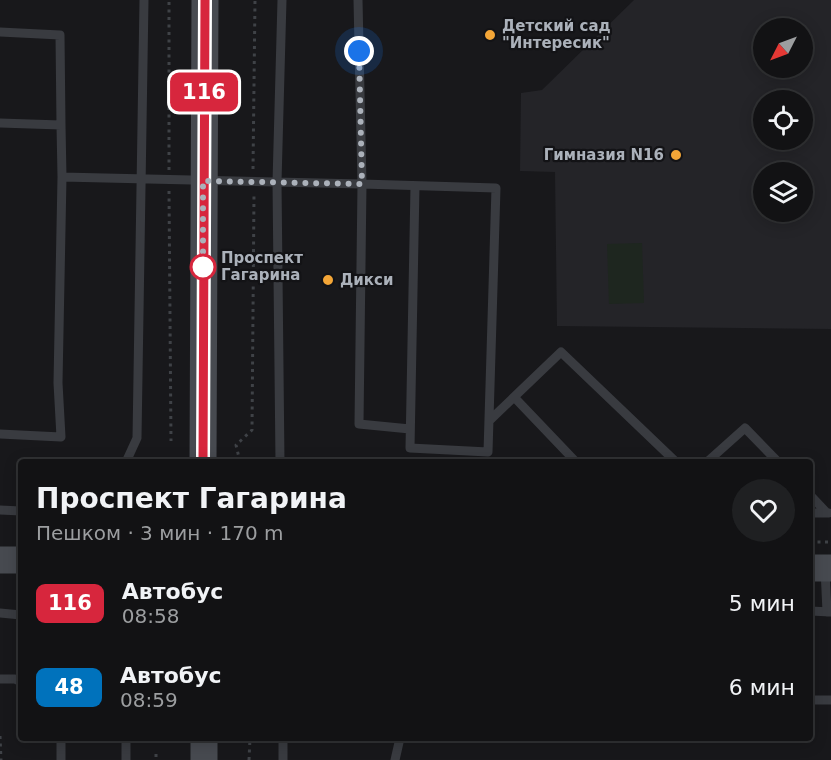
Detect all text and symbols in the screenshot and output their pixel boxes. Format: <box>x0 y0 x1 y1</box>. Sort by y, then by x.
place label: Детский сад "Интересик" <box>502 17 611 52</box>
north arrow <box>753 18 813 78</box>
map controls <box>753 18 813 222</box>
marker: Детский сад "Интересик" <box>483 28 497 42</box>
your location <box>344 36 374 66</box>
line badge: 116 <box>170 72 238 112</box>
text: 116 <box>182 80 226 104</box>
button: locate <box>753 90 813 150</box>
place label: Гимназия N16 <box>544 146 664 164</box>
marker: Гимназия N16 <box>669 148 683 162</box>
button: layers <box>753 162 813 222</box>
place label: Проспект Гагарина <box>221 249 303 284</box>
marker: Проспект Гагарина <box>190 254 216 280</box>
place label: Дикси <box>340 271 393 289</box>
marker: Дикси <box>321 273 335 287</box>
button: heart <box>732 479 795 542</box>
text: Проспект Гагарина <box>36 482 347 515</box>
text: Пешком · 3 мин · 170 m <box>36 521 283 545</box>
text: Автобус <box>122 579 223 604</box>
text: 116 <box>48 591 92 615</box>
text: 5 мин <box>729 591 795 616</box>
text: 08:58 <box>122 604 179 628</box>
text: Автобус <box>120 663 222 688</box>
text: 48 <box>54 675 84 699</box>
text: 6 мин <box>729 675 795 700</box>
text: 08:59 <box>120 688 178 712</box>

